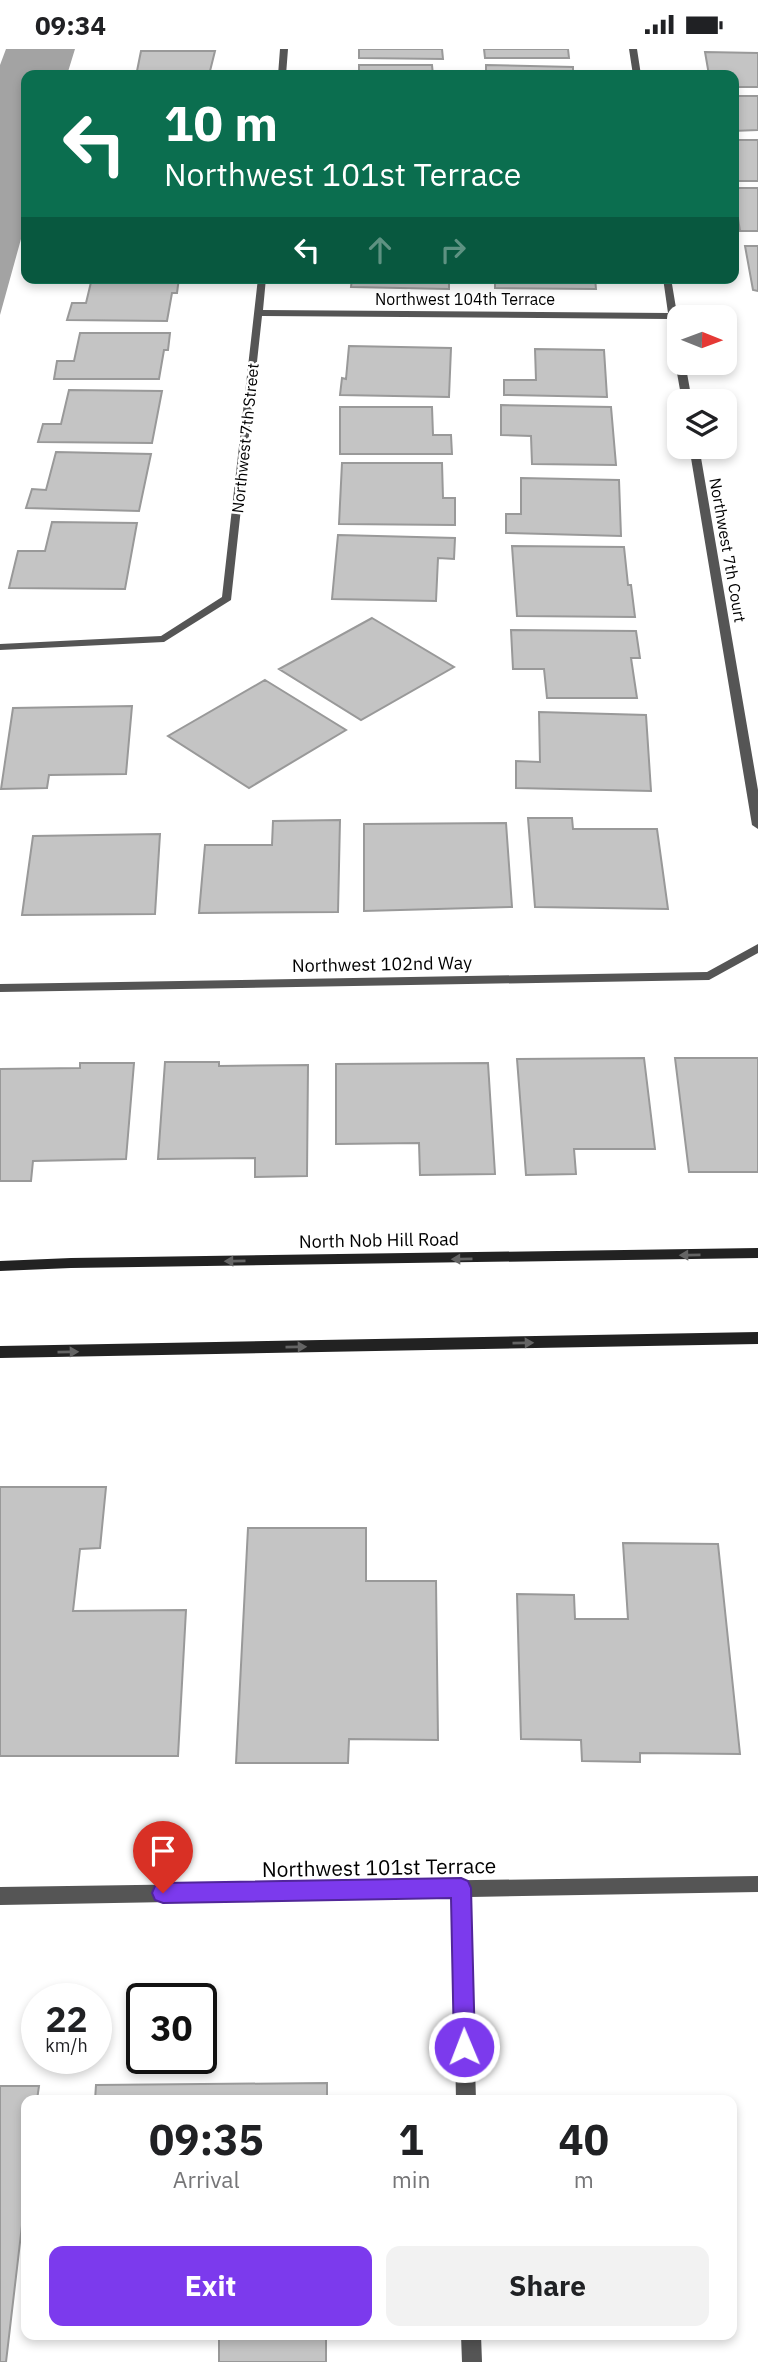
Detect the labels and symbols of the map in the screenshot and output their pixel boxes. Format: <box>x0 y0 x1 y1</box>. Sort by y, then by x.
street label: Northwest 104th Terrace <box>375 289 555 309</box>
north arrow <box>667 305 737 375</box>
street label: Northwest 7th Street <box>227 362 263 514</box>
street label: Northwest 7th Court <box>705 476 751 624</box>
street label: Northwest 102nd Way <box>292 951 472 977</box>
street label: North Nob Hill Road <box>299 1227 459 1253</box>
one-way arrow <box>679 1249 701 1260</box>
one-way arrow <box>451 1253 473 1264</box>
one-way arrow <box>224 1255 246 1267</box>
one-way arrow <box>512 1337 534 1348</box>
one-way arrow <box>285 1342 307 1353</box>
one-way arrow <box>57 1346 79 1357</box>
pin <box>133 1821 193 1893</box>
street label: Northwest 101st Terrace <box>262 1851 496 1883</box>
speed limit sign: 30 <box>126 1983 217 2074</box>
position arrow <box>427 2010 501 2084</box>

